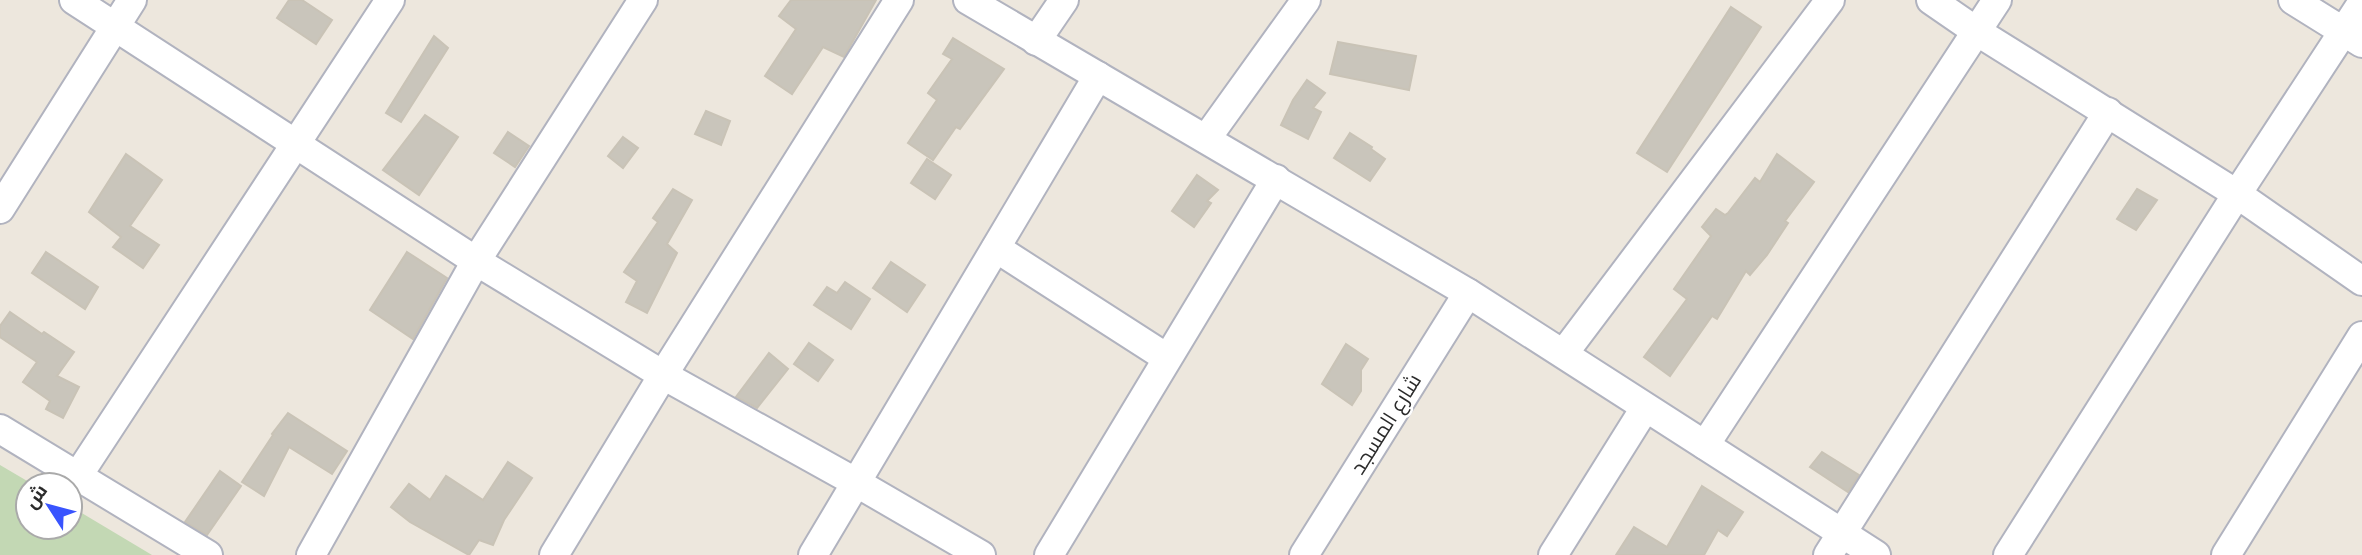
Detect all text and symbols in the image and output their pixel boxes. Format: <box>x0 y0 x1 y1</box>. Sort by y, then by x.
street label: شارع المسجد <box>1345 369 1428 480</box>
north arrow <box>14 471 84 541</box>
text: ش <box>19 480 52 513</box>

